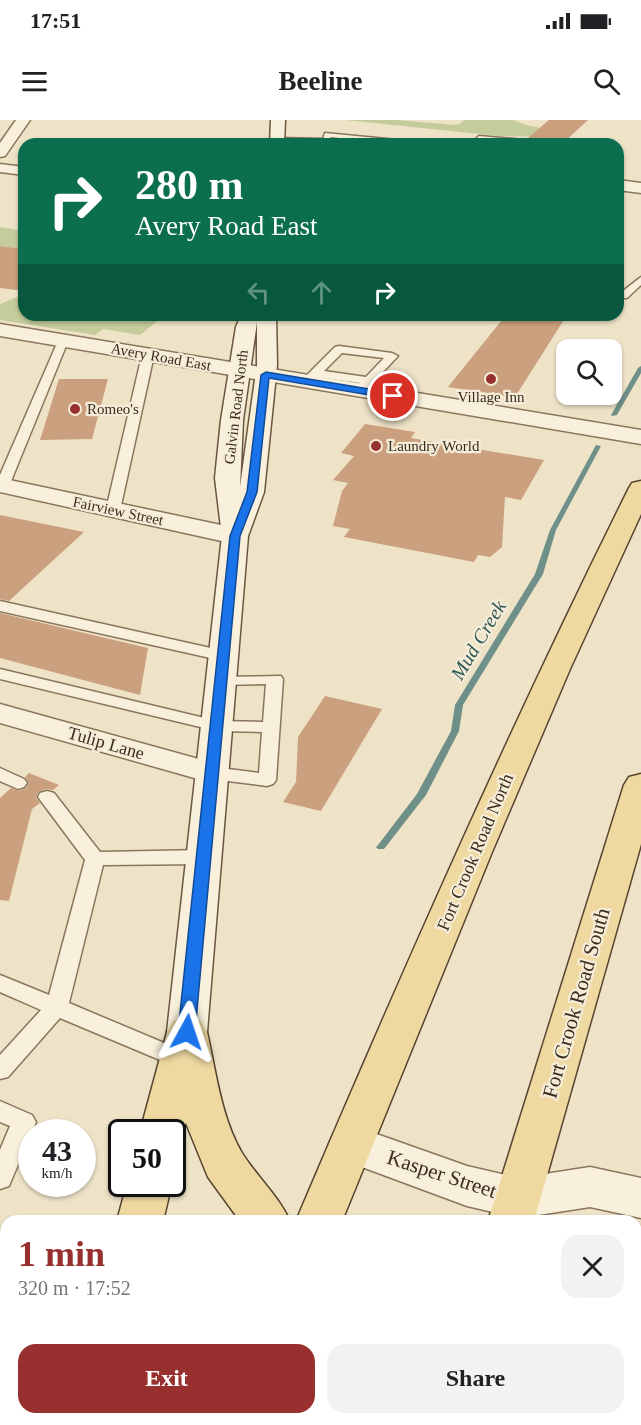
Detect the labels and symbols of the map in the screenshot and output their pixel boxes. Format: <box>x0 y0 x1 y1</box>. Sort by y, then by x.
street label: Avery Road East <box>110 340 213 374</box>
street label: Galvin Road North <box>221 348 251 465</box>
pin <box>367 370 418 421</box>
marker: Village Inn <box>484 372 498 386</box>
place label: Village Inn <box>458 389 525 405</box>
place label: Romeo's <box>87 401 139 417</box>
marker: Romeo's <box>68 402 82 416</box>
place label: Laundry World <box>388 438 480 454</box>
marker: Laundry World <box>369 439 383 453</box>
street label: Fairview Street <box>71 494 165 529</box>
water label: Mud Creek <box>445 595 511 685</box>
street label: Tulip Lane <box>65 723 147 763</box>
street label: Fort Crook Road North <box>433 771 517 933</box>
street label: Fort Crook Road South <box>537 905 615 1101</box>
position arrow <box>155 1000 219 1064</box>
speed limit sign: 50 <box>108 1119 186 1197</box>
street label: Kasper Street <box>384 1145 500 1203</box>

